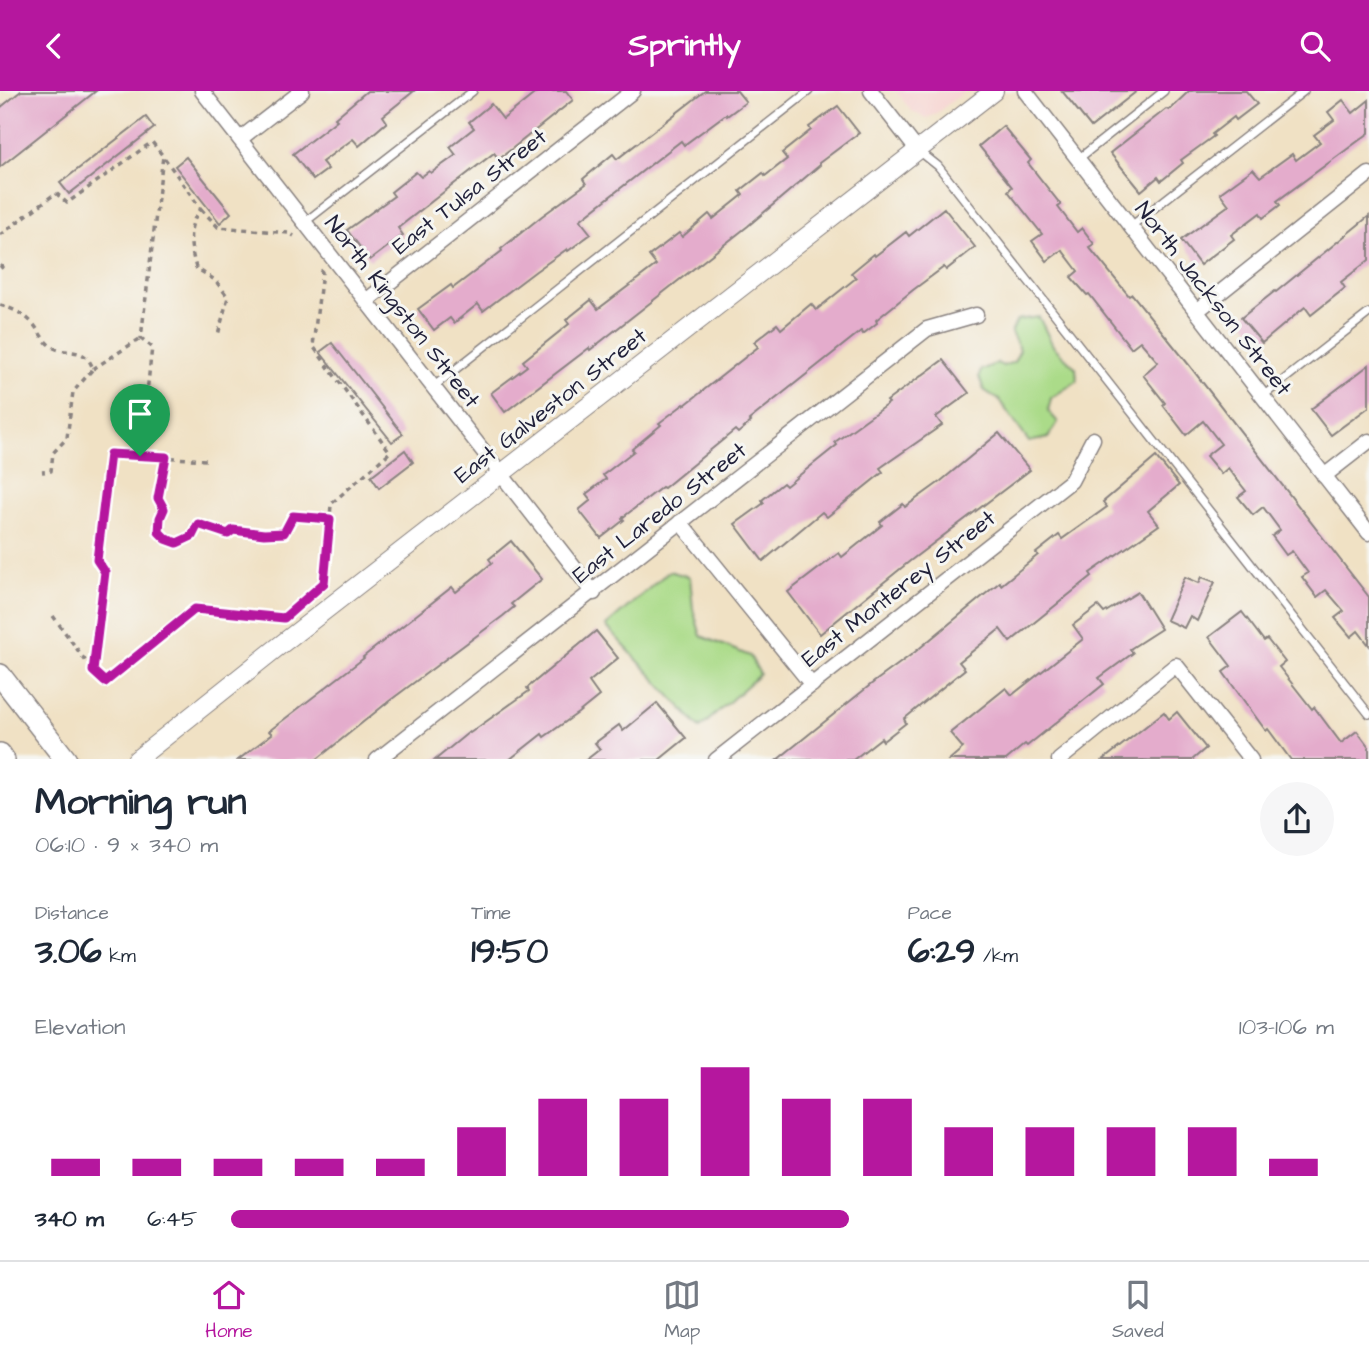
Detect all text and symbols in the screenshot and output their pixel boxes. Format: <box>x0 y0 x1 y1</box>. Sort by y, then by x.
text: Sprintly <box>628 23 741 68</box>
icon: back <box>35 27 73 65</box>
icon: search <box>1296 27 1334 65</box>
street label: East Tulsa Street <box>386 121 554 262</box>
street label: North Jackson Street <box>1127 195 1300 403</box>
street label: North Kingston Street <box>316 209 488 416</box>
street label: East Galveston Street <box>448 320 654 491</box>
pin <box>110 384 170 456</box>
icon: arrive <box>121 395 159 433</box>
street label: East Laredo Street <box>566 434 754 591</box>
street label: East Monterey Street <box>795 502 1004 676</box>
text: Morning run <box>35 777 247 829</box>
button: share <box>1260 782 1334 856</box>
text: 06:10 · 9 × 340 m <box>35 829 218 861</box>
text: Distance <box>35 900 109 927</box>
text: Time <box>471 900 511 927</box>
text: Pace <box>908 900 952 927</box>
text: 3.06 <box>35 927 102 976</box>
text: 19:50 <box>471 927 548 976</box>
text: 6:29 <box>908 927 975 976</box>
text: km <box>102 943 136 970</box>
text: /km <box>975 943 1018 970</box>
text: Elevation <box>35 1011 126 1043</box>
text: 103–106 m <box>1239 1011 1334 1043</box>
text: 340 m <box>35 1203 104 1235</box>
text: 6:45 <box>147 1203 197 1235</box>
tab: Home <box>205 1276 253 1345</box>
tab: Map <box>663 1276 701 1345</box>
tab: Saved <box>1112 1276 1164 1345</box>

